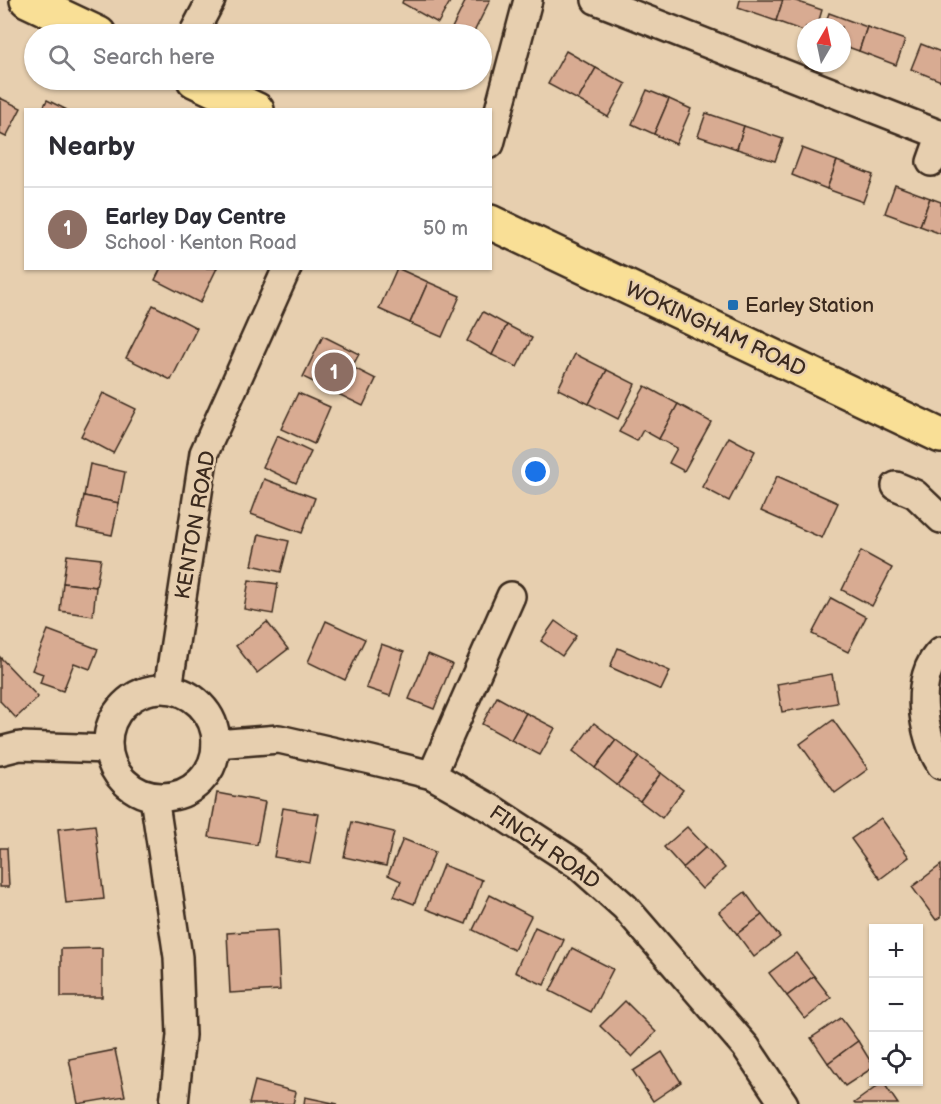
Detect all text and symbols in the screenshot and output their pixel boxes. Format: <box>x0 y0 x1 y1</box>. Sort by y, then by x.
north arrow <box>797 18 851 72</box>
search box <box>24 24 492 90</box>
icon: search <box>45 41 78 74</box>
text: Search here <box>93 44 215 71</box>
text: Nearby <box>48 132 135 163</box>
text: Earley Day Centre <box>105 204 286 231</box>
text: 1 <box>63 217 72 241</box>
text: 50 m <box>423 217 468 241</box>
text: School · Kenton Road <box>105 231 297 255</box>
street label: WOKINGHAM ROAD <box>622 277 810 382</box>
place label: Earley Station <box>745 293 874 318</box>
marker: Earley Station <box>726 298 740 312</box>
pin: 1 <box>314 350 354 394</box>
street label: KENTON ROAD <box>170 449 221 601</box>
your location <box>521 457 550 486</box>
street label: FINCH ROAD <box>485 800 605 895</box>
map controls <box>869 924 923 1086</box>
button: + <box>869 924 923 978</box>
button: − <box>869 978 923 1032</box>
button: locate <box>869 1032 923 1086</box>

